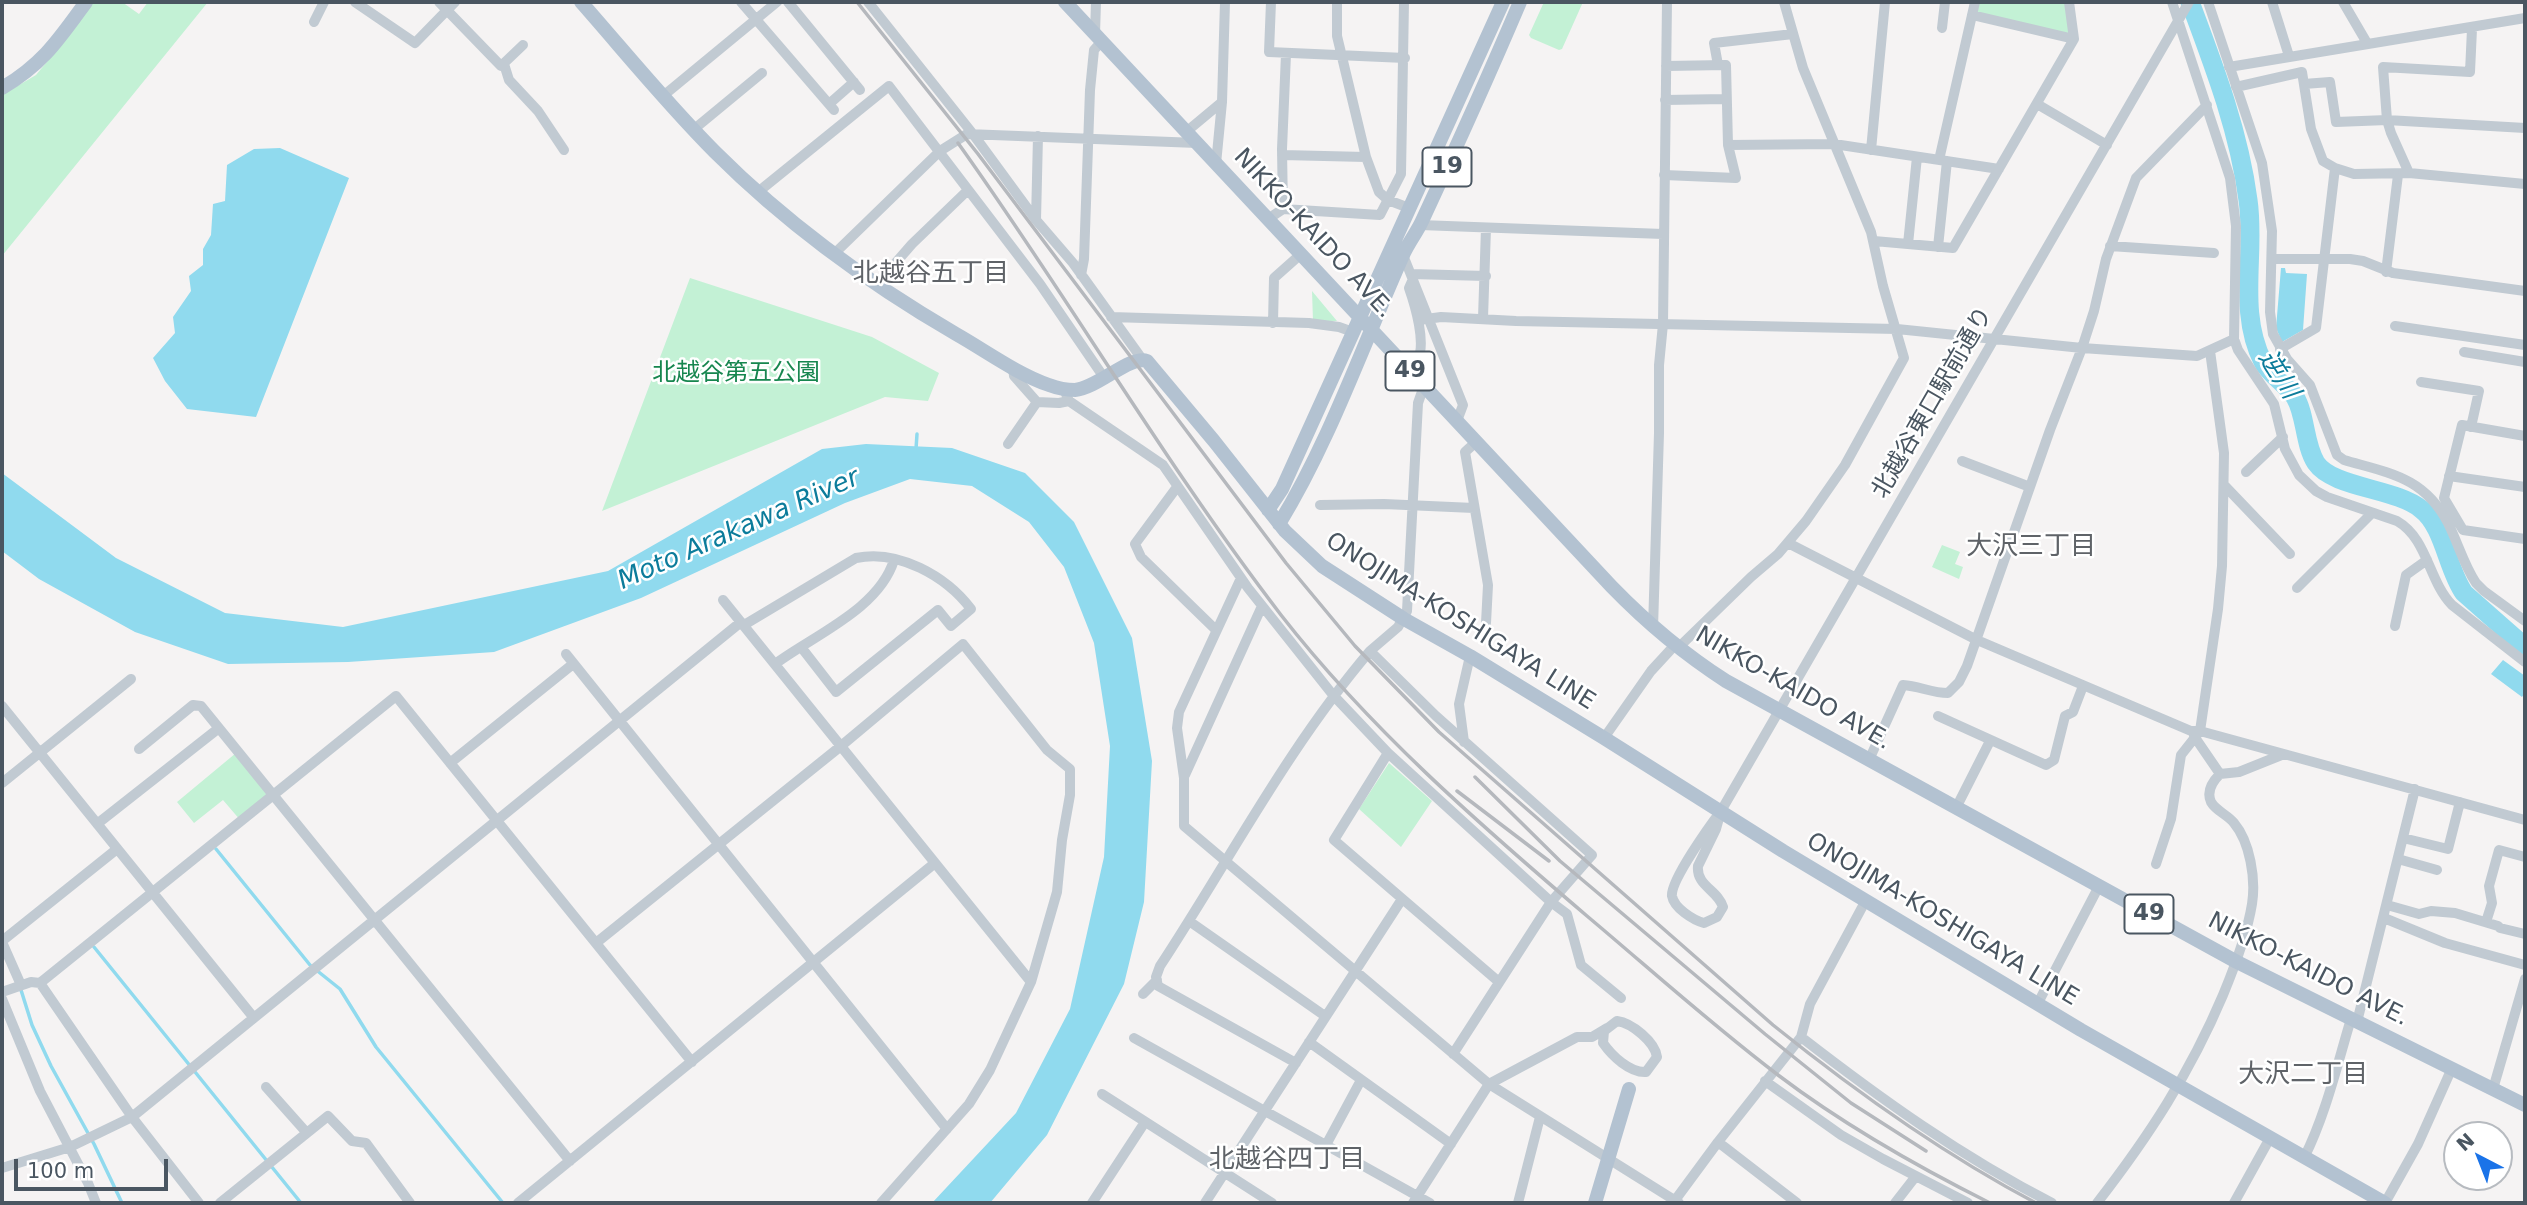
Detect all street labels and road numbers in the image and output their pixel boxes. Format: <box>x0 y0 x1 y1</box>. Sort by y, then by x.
street label: NIKKO-KAIDO AVE. <box>1227 143 1399 325</box>
road number: 19 <box>1422 148 1472 186</box>
street label: 北越谷東口駅前通り <box>1867 302 1999 504</box>
road number: 49 <box>1386 352 1434 390</box>
street label: ONOJIMA-KOSHIGAYA LINE <box>1320 527 1600 717</box>
street label: NIKKO-KAIDO AVE. <box>1690 621 1896 757</box>
street label: ONOJIMA-KOSHIGAYA LINE <box>1801 827 2083 1013</box>
road number: 49 <box>2124 894 2174 934</box>
street label: NIKKO-KAIDO AVE. <box>2203 907 2413 1033</box>

